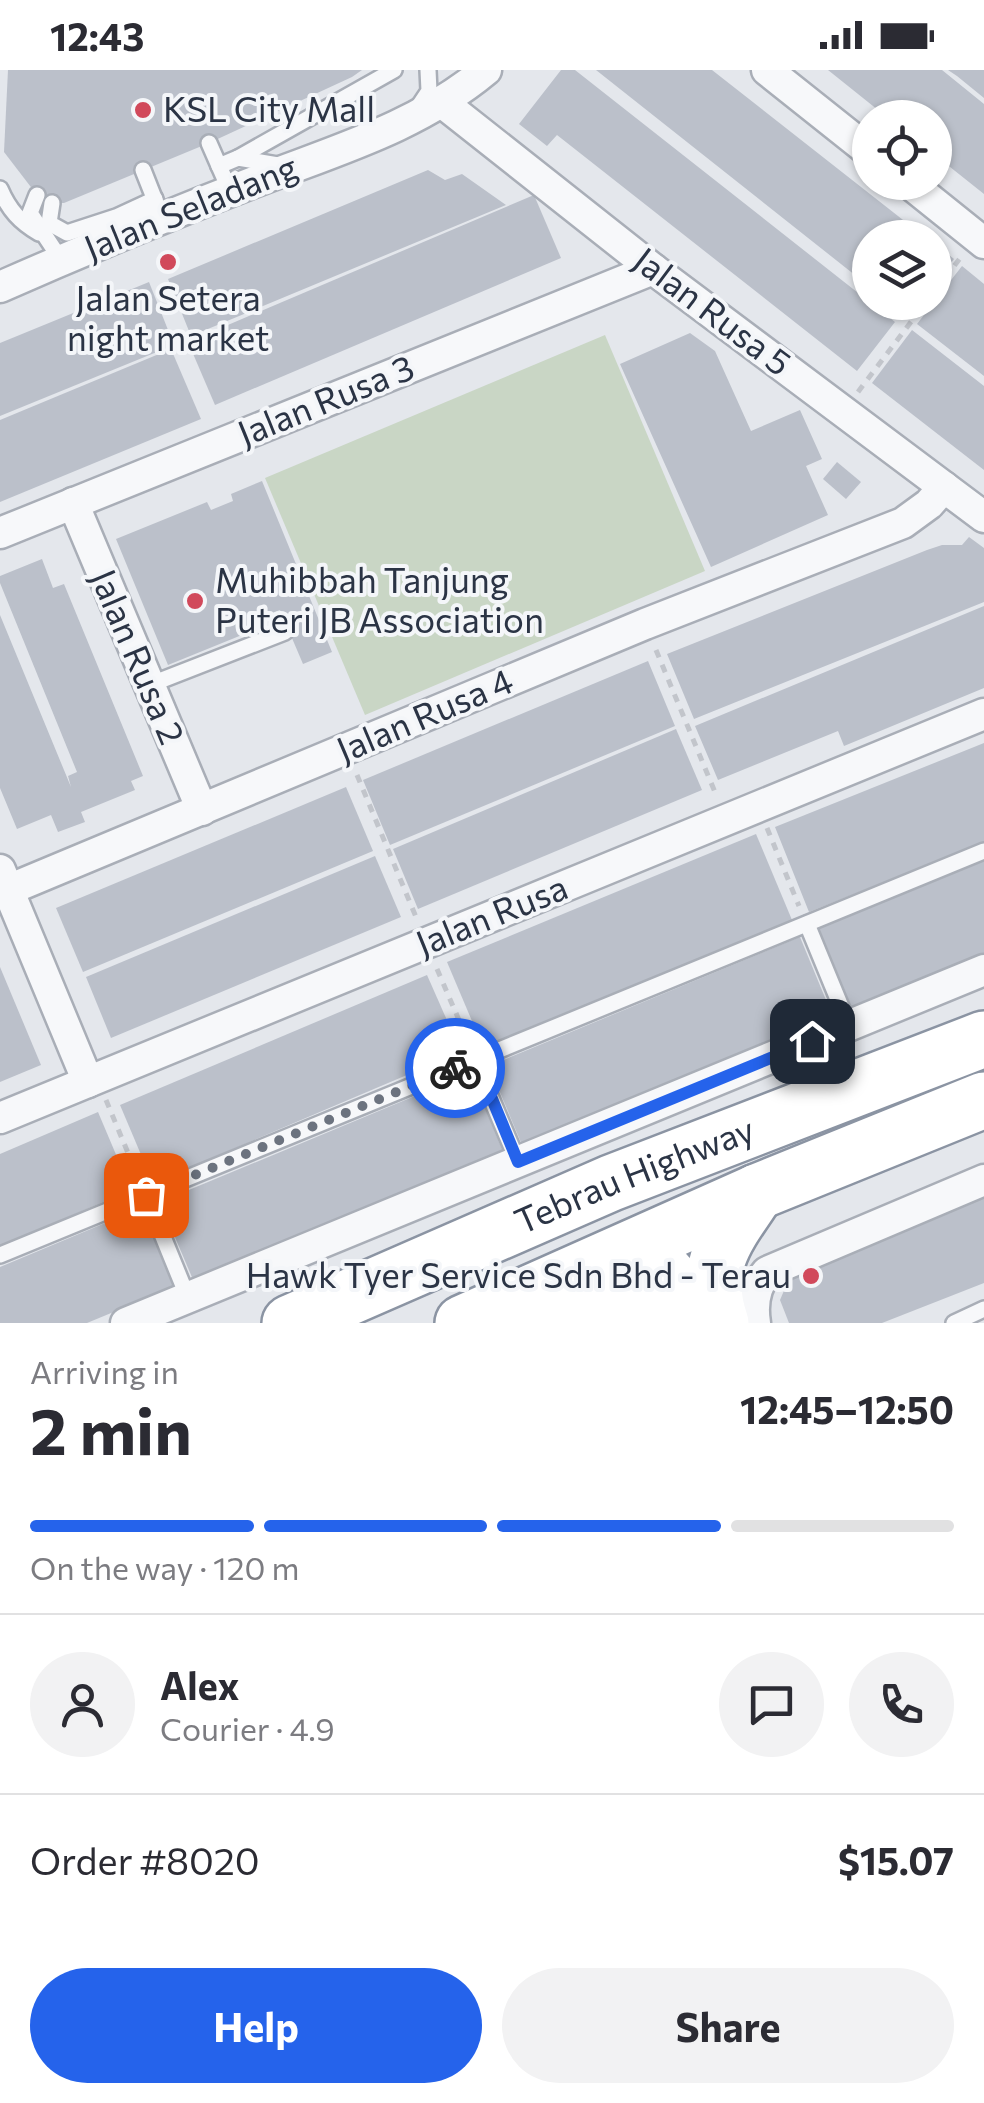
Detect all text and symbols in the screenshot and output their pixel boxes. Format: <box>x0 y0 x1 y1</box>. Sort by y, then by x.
text: 12:43 <box>50 12 144 59</box>
place label: KSL City Mall <box>163 86 375 129</box>
marker: KSL City Mall <box>132 99 154 121</box>
map controls <box>852 100 952 320</box>
button: locate <box>852 100 952 200</box>
street label: Jalan Seladang <box>77 143 303 268</box>
button: layers <box>852 220 952 320</box>
street label: Jalan Rusa 5 <box>626 237 801 383</box>
marker: Jalan Setera night market <box>157 251 179 273</box>
place label: Jalan Setera night market <box>67 275 269 358</box>
street label: Jalan Rusa 3 <box>231 344 419 453</box>
place label: Muhibbah Tanjung Puteri JB Association <box>215 557 544 640</box>
street label: Jalan Rusa 2 <box>83 562 195 750</box>
marker: Muhibbah Tanjung Puteri JB Association <box>184 590 206 612</box>
street label: Jalan Rusa 4 <box>329 657 519 770</box>
street label: Jalan Rusa <box>409 864 573 963</box>
pin <box>770 999 855 1084</box>
icon: home <box>785 1014 840 1069</box>
courier <box>405 1018 505 1118</box>
icon: bike <box>428 1041 483 1096</box>
street label: Tebrau Highway <box>507 1106 760 1241</box>
pin <box>104 1153 189 1238</box>
icon: bag <box>119 1168 174 1223</box>
place label: Hawk Tyer Service Sdn Bhd - Terau <box>246 1252 791 1295</box>
marker: Hawk Tyer Service Sdn Bhd - Terau <box>800 1265 822 1287</box>
text: Arriving in <box>30 1351 179 1391</box>
text: 12:45–12:50 <box>740 1385 954 1432</box>
text: 2 min <box>30 1389 192 1468</box>
text: On the way · 120 m <box>30 1547 299 1587</box>
button: person <box>30 1652 135 1757</box>
button: chat <box>719 1652 824 1757</box>
button: phone <box>849 1652 954 1757</box>
text: Alex <box>160 1661 239 1708</box>
text: Courier · 4.9 <box>160 1708 335 1748</box>
text: Order #8020 <box>30 1836 260 1883</box>
text: $15.07 <box>838 1836 954 1883</box>
button: Help <box>30 1968 482 2083</box>
button: Share <box>502 1968 954 2083</box>

